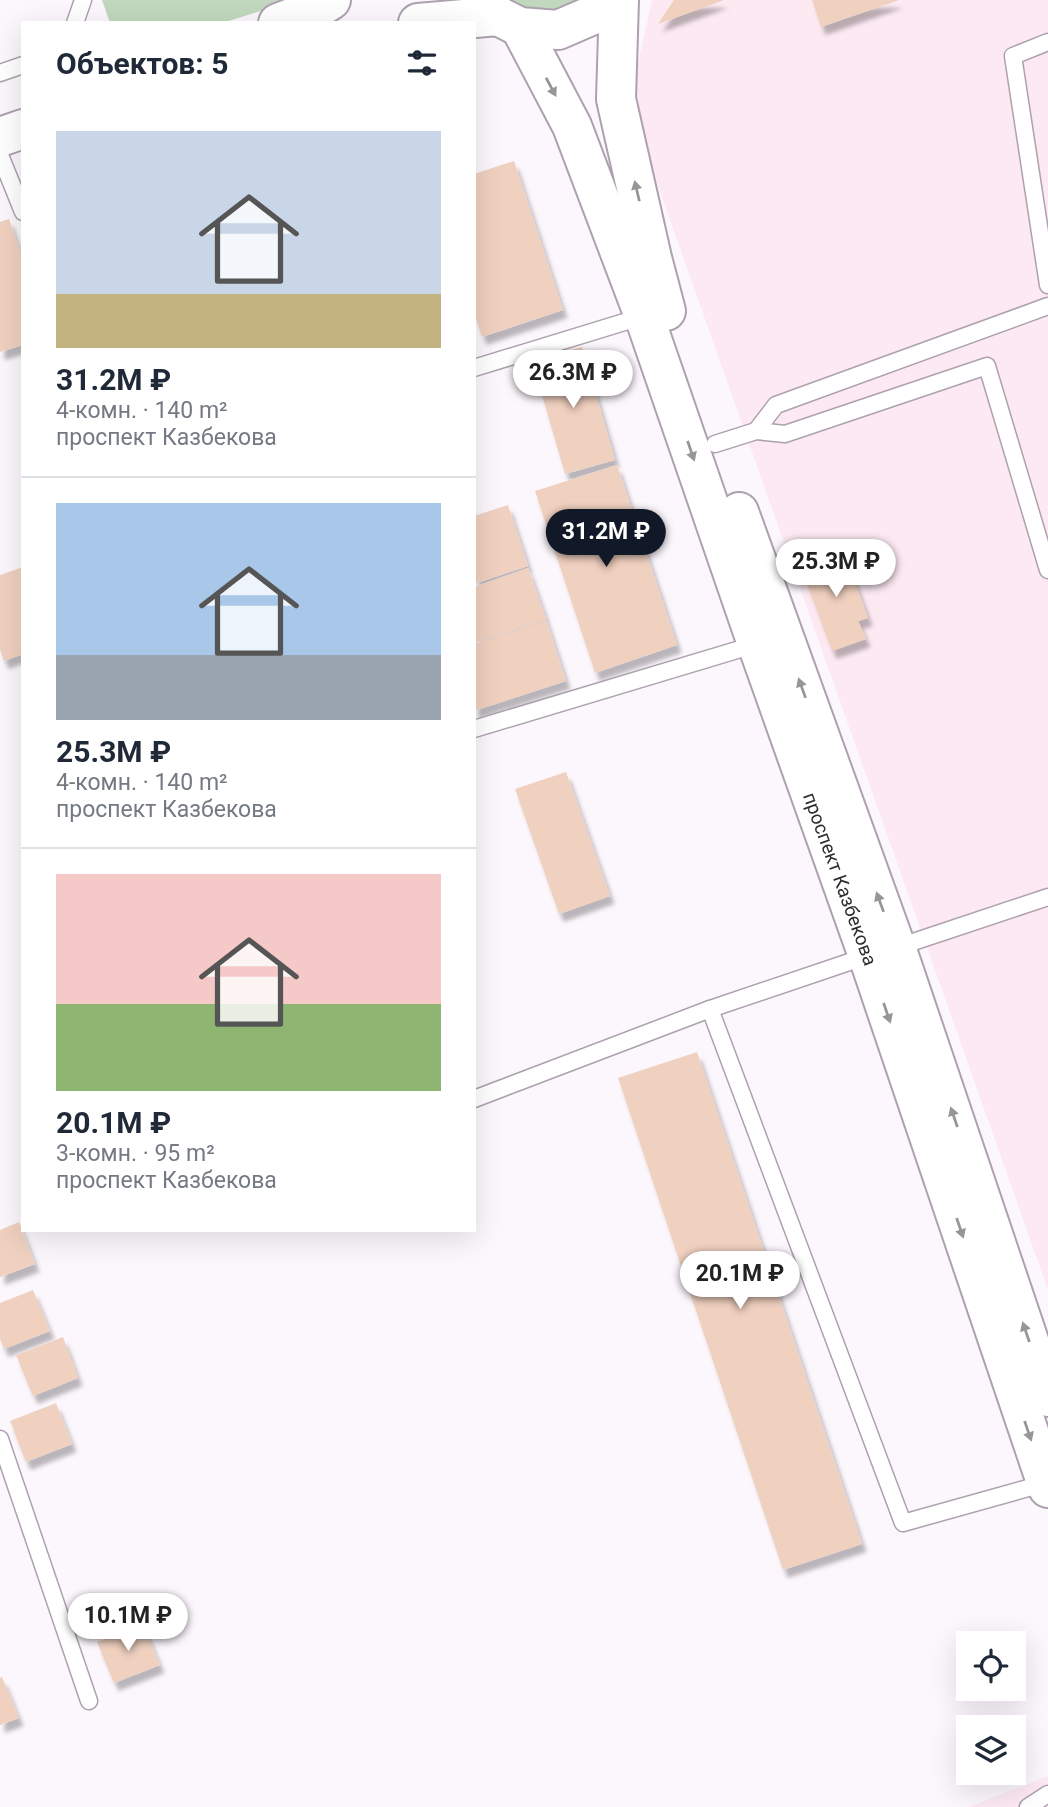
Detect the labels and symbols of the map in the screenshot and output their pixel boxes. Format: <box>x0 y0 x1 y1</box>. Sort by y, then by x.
one-way arrow <box>545 78 557 98</box>
one-way arrow <box>631 180 642 202</box>
pin: 26.3M ₽ <box>508 350 638 410</box>
one-way arrow <box>686 441 697 462</box>
pin: 31.2M ₽ <box>541 510 671 569</box>
pin: 25.3M ₽ <box>771 540 901 599</box>
one-way arrow <box>797 677 808 698</box>
street label: проспект Казбекова <box>798 789 882 969</box>
one-way arrow <box>874 891 885 912</box>
one-way arrow <box>882 1002 893 1023</box>
one-way arrow <box>948 1106 959 1127</box>
one-way arrow <box>955 1218 966 1239</box>
pin: 20.1M ₽ <box>675 1252 805 1311</box>
one-way arrow <box>1020 1322 1031 1343</box>
one-way arrow <box>1023 1421 1034 1442</box>
pin: 10.1M ₽ <box>63 1594 193 1653</box>

